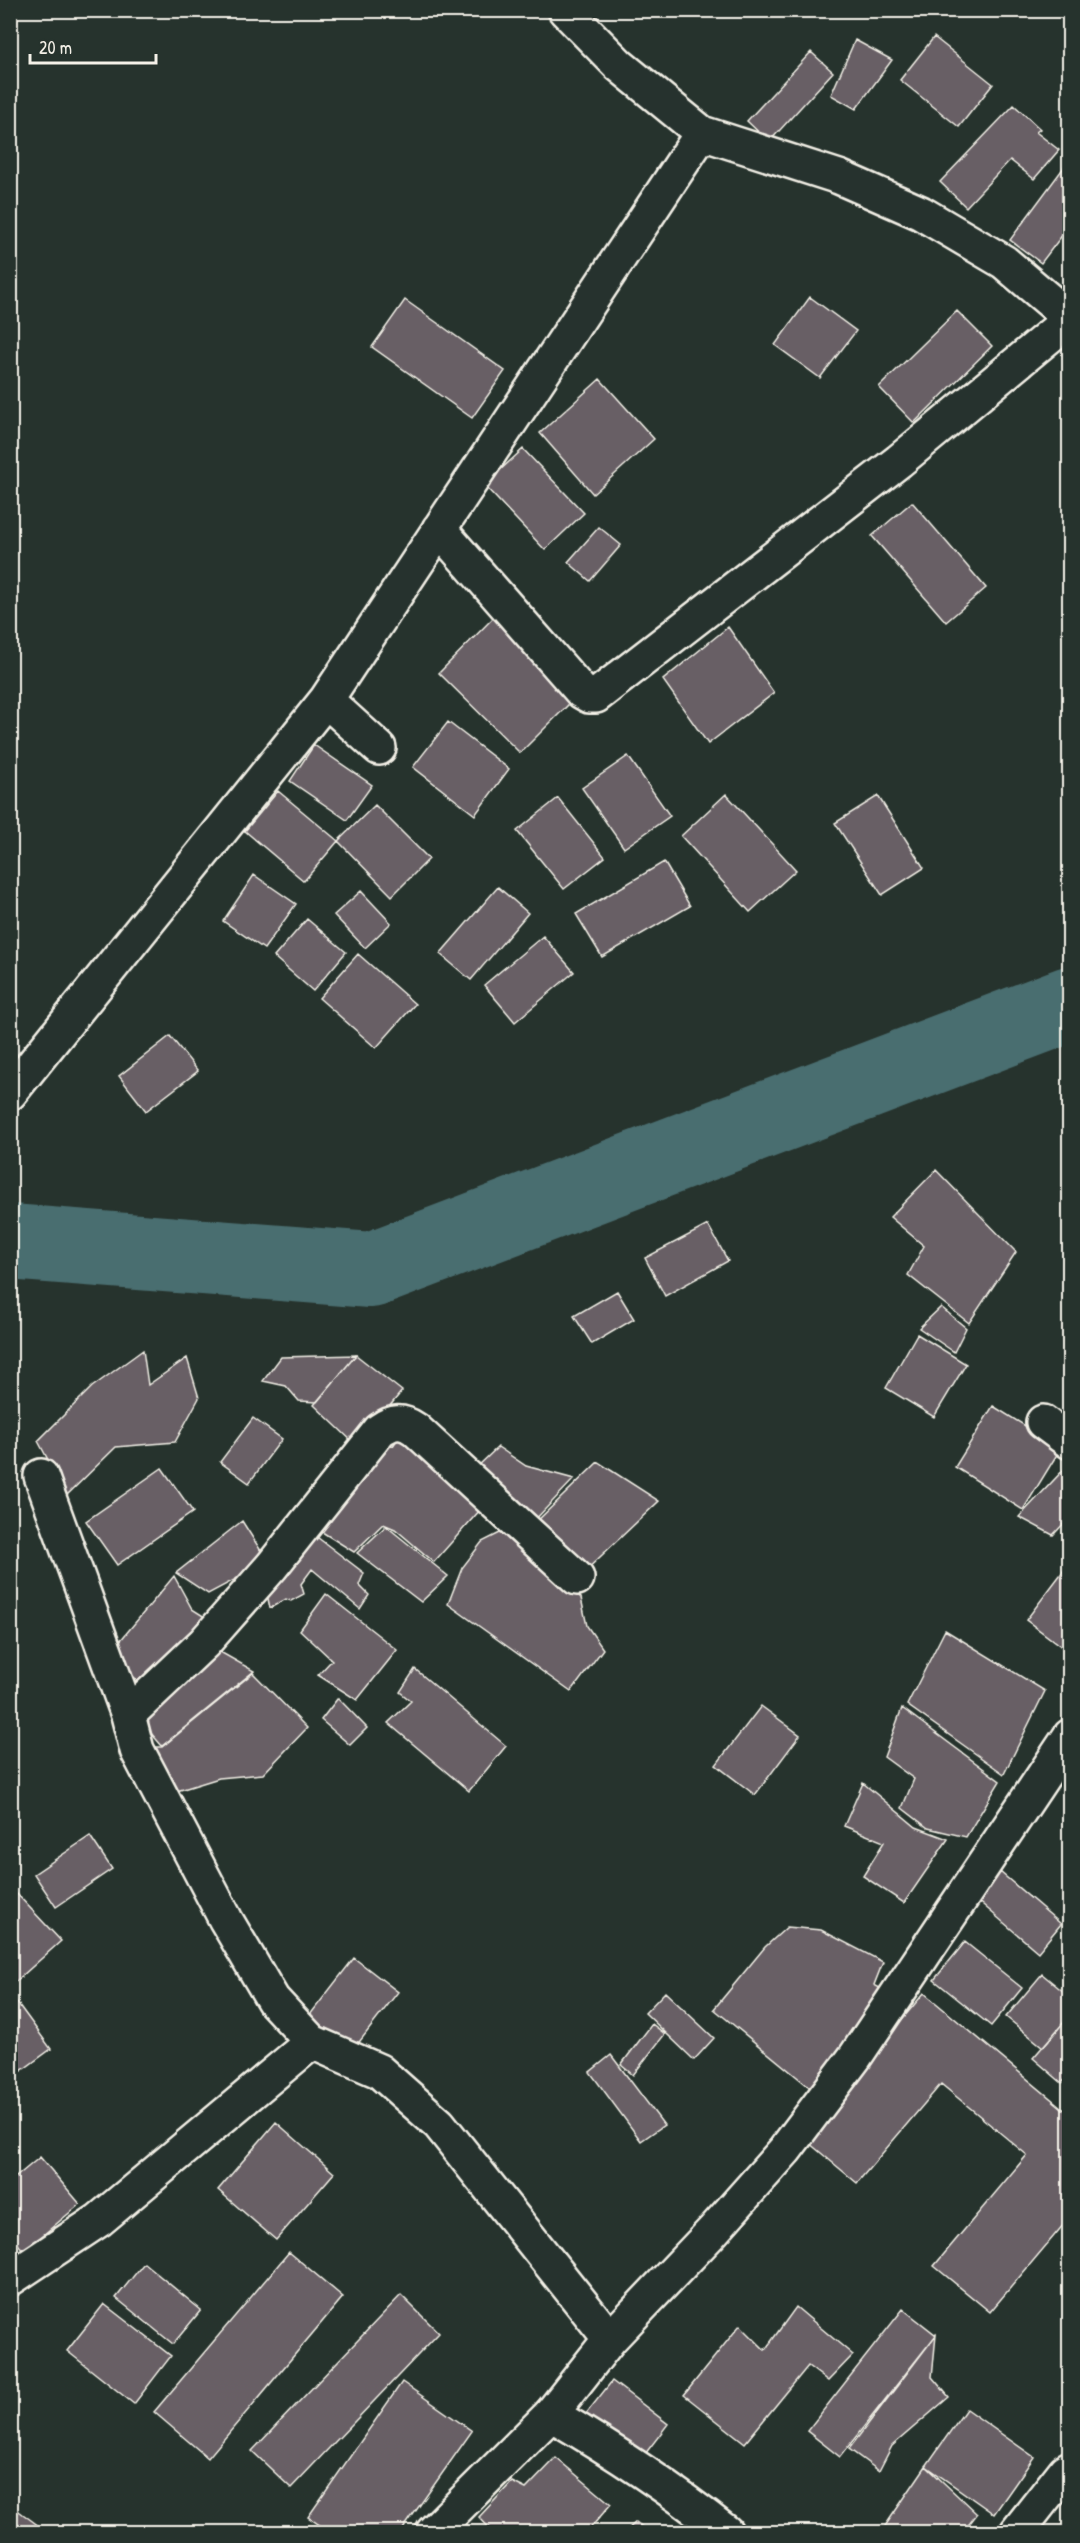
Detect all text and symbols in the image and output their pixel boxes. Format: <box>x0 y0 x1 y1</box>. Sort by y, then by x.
scale bar <box>30 27 156 65</box>
text: 20 m <box>39 35 72 60</box>

